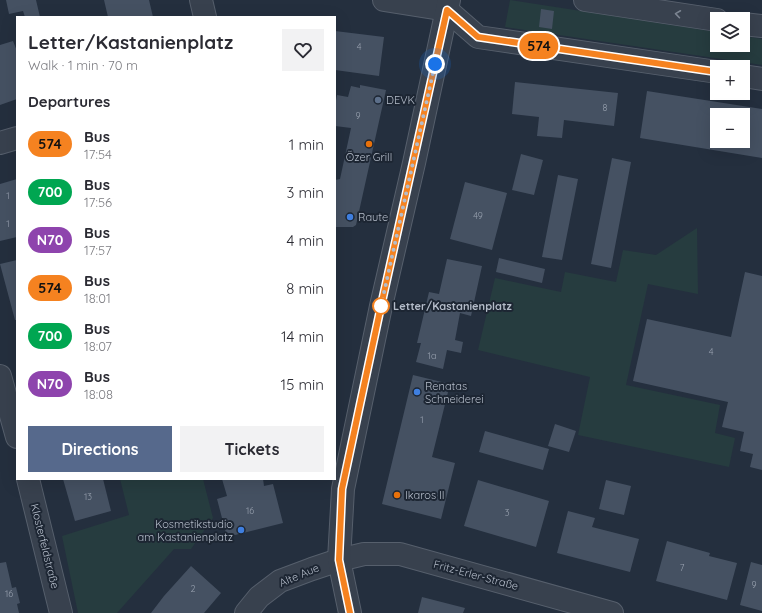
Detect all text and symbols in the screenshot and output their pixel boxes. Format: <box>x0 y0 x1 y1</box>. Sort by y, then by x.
one-way arrow <box>675 10 681 19</box>
map controls <box>710 12 750 148</box>
button: layers <box>710 12 750 52</box>
button: heart <box>282 29 324 71</box>
text: Letter/Kastanienplatz <box>28 30 233 54</box>
line badge: 574 <box>516 33 562 59</box>
text: 574 <box>527 37 551 55</box>
house number: 4 <box>357 41 362 52</box>
your location <box>425 54 445 74</box>
text: Walk · 1 min · 70 m <box>28 57 138 73</box>
button: + <box>710 60 750 100</box>
text: Departures <box>28 92 110 111</box>
place label: DEVK <box>386 93 415 107</box>
marker: DEVK <box>373 95 383 105</box>
house number: 8 <box>603 102 608 113</box>
button: − <box>710 108 750 148</box>
house number: 9 <box>355 110 361 121</box>
text: Bus <box>84 127 110 146</box>
text: 574 <box>38 135 62 153</box>
text: 1 min <box>289 135 324 154</box>
marker: Özer Grill <box>364 139 374 149</box>
text: 17:54 <box>84 146 112 162</box>
place label: Özer Grill <box>346 150 392 164</box>
text: Bus <box>84 175 110 194</box>
text: 700 <box>38 183 62 201</box>
text: 3 min <box>286 183 324 202</box>
house number: 1 <box>6 190 10 201</box>
text: 17:56 <box>84 194 112 210</box>
place label: Raute <box>358 210 388 224</box>
house number: 49 <box>473 210 483 221</box>
marker: Raute <box>345 212 355 222</box>
house number: 1 <box>6 218 10 229</box>
text: Bus <box>84 223 110 242</box>
text: N70 <box>37 231 63 249</box>
text: 4 min <box>286 231 324 250</box>
text: 17:57 <box>84 242 112 258</box>
text: Bus <box>84 271 110 290</box>
text: 574 <box>38 279 62 297</box>
text: 8 min <box>286 279 324 298</box>
text: 18:01 <box>84 290 111 306</box>
marker: Letter/Kastanienplatz <box>372 297 390 315</box>
place label: Letter/Kastanienplatz <box>393 299 512 313</box>
text: Bus <box>84 319 110 338</box>
text: 700 <box>38 327 62 345</box>
text: 14 min <box>281 327 324 346</box>
text: 18:07 <box>84 338 112 354</box>
house number: 4 <box>709 346 714 357</box>
house number: 1a <box>428 350 436 361</box>
text: Bus <box>84 367 110 386</box>
text: N70 <box>37 375 63 393</box>
text: 15 min <box>281 375 324 394</box>
place label: Renatas Schneiderei <box>425 379 484 406</box>
text: 18:08 <box>84 386 113 402</box>
marker: Renatas Schneiderei <box>412 387 422 397</box>
house number: 1 <box>420 414 424 425</box>
button: Directions <box>28 426 172 472</box>
button: Tickets <box>180 426 324 472</box>
place label: Ikaros II <box>405 488 445 502</box>
marker: Ikaros II <box>392 490 402 500</box>
house number: 13 <box>84 491 92 502</box>
street label: Klosterfeldstraße <box>28 502 62 590</box>
house number: 16 <box>246 505 254 516</box>
house number: 3 <box>505 507 510 518</box>
place label: Kosmetikstudio am Kastanienplatz <box>138 517 233 544</box>
marker: Kosmetikstudio am Kastanienplatz <box>236 525 246 535</box>
street label: Fritz-Erler-Straße <box>432 557 520 593</box>
street label: Alte Aue <box>277 560 321 590</box>
house number: 7 <box>680 562 685 573</box>
house number: 9 <box>751 579 757 590</box>
house number: 2 <box>191 583 196 594</box>
house number: 16 <box>5 588 13 599</box>

